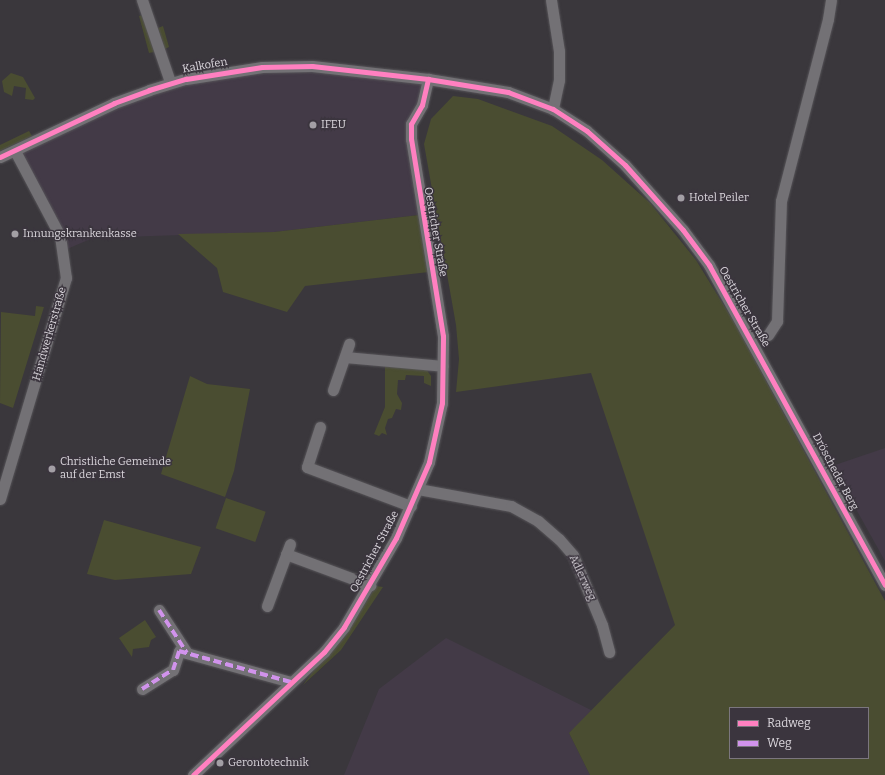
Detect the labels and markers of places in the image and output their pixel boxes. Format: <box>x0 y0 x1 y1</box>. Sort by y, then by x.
place label: IFEU <box>321 118 346 132</box>
marker: IFEU <box>308 120 318 130</box>
place label: Hotel Peiler <box>689 191 749 205</box>
marker: Hotel Peiler <box>676 193 686 203</box>
place label: Innungskrankenkasse <box>23 227 137 241</box>
marker: Innungskrankenkasse <box>10 229 20 239</box>
place label: Christliche Gemeinde auf der Emst <box>60 456 171 482</box>
marker: Christliche Gemeinde auf der Emst <box>47 464 57 474</box>
place label: Gerontotechnik <box>228 756 309 770</box>
marker: Gerontotechnik <box>215 758 225 768</box>

